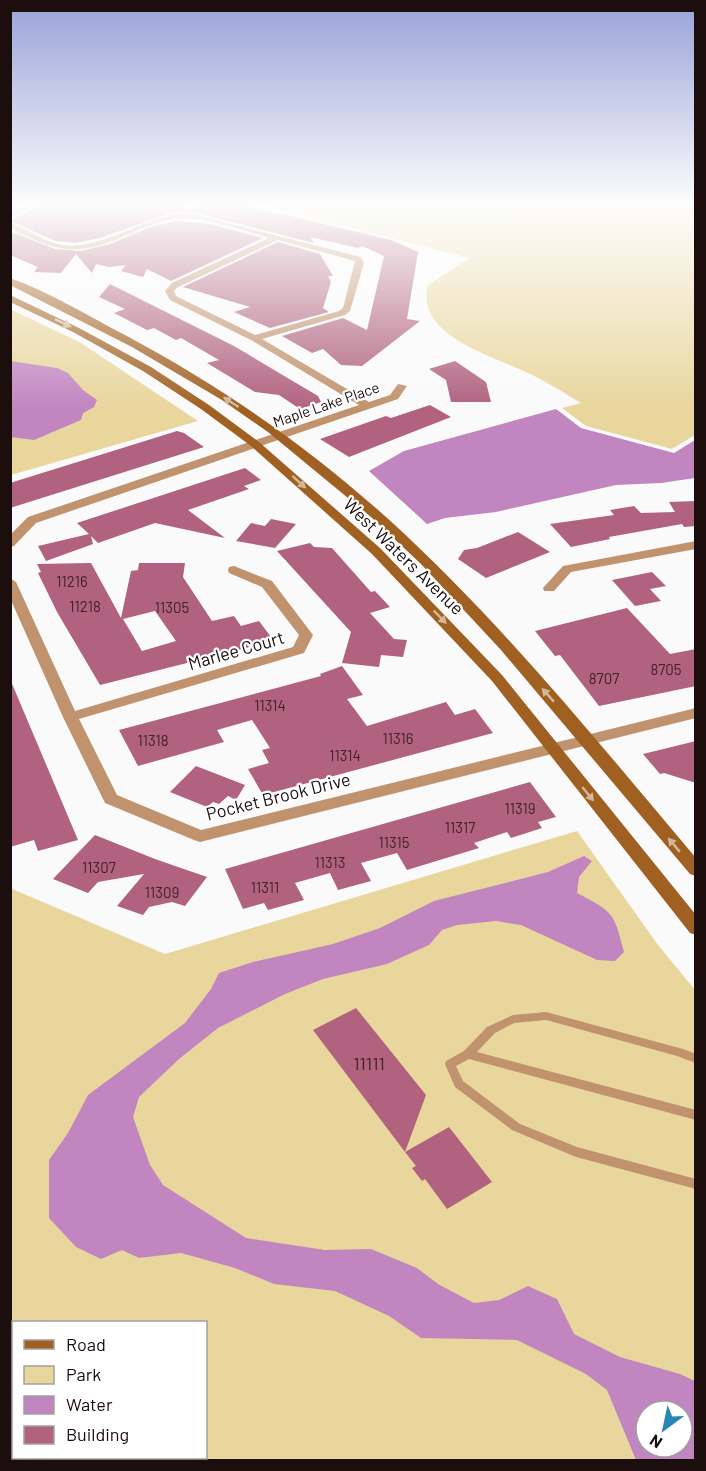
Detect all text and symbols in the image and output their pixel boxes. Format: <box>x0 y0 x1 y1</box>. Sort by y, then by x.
one-way arrow <box>54 318 72 328</box>
street label: Maple Lake Place <box>270 377 382 431</box>
one-way arrow <box>223 397 239 408</box>
one-way arrow <box>291 475 306 489</box>
street label: West Waters Avenue <box>339 493 469 619</box>
house number: 11216 <box>56 572 88 590</box>
house number: 11218 <box>69 597 101 615</box>
house number: 11305 <box>155 598 189 616</box>
one-way arrow <box>432 609 446 623</box>
street label: Marlee Court <box>185 626 287 674</box>
house number: 8705 <box>650 660 682 678</box>
house number: 8707 <box>589 669 619 687</box>
one-way arrow <box>542 688 555 703</box>
house number: 11314 <box>254 696 286 714</box>
house number: 11316 <box>382 729 414 747</box>
house number: 11318 <box>137 731 169 749</box>
house number: 11314 <box>329 746 361 764</box>
street label: Pocket Brook Drive <box>204 767 352 825</box>
one-way arrow <box>582 786 594 801</box>
house number: 11319 <box>504 799 536 817</box>
house number: 11317 <box>445 818 475 836</box>
house number: 11315 <box>378 833 410 851</box>
one-way arrow <box>668 837 681 852</box>
house number: 11313 <box>314 853 346 871</box>
house number: 11307 <box>82 858 116 876</box>
house number: 11311 <box>251 878 279 896</box>
house number: 11309 <box>145 883 179 901</box>
house number: 11111 <box>353 1052 385 1074</box>
legend <box>12 1321 207 1459</box>
text: Road <box>66 1333 106 1355</box>
text: Park <box>66 1363 101 1385</box>
text: Water <box>66 1393 113 1415</box>
north arrow <box>634 1399 694 1459</box>
text: Building <box>66 1423 129 1445</box>
text: N <box>646 1431 665 1453</box>

